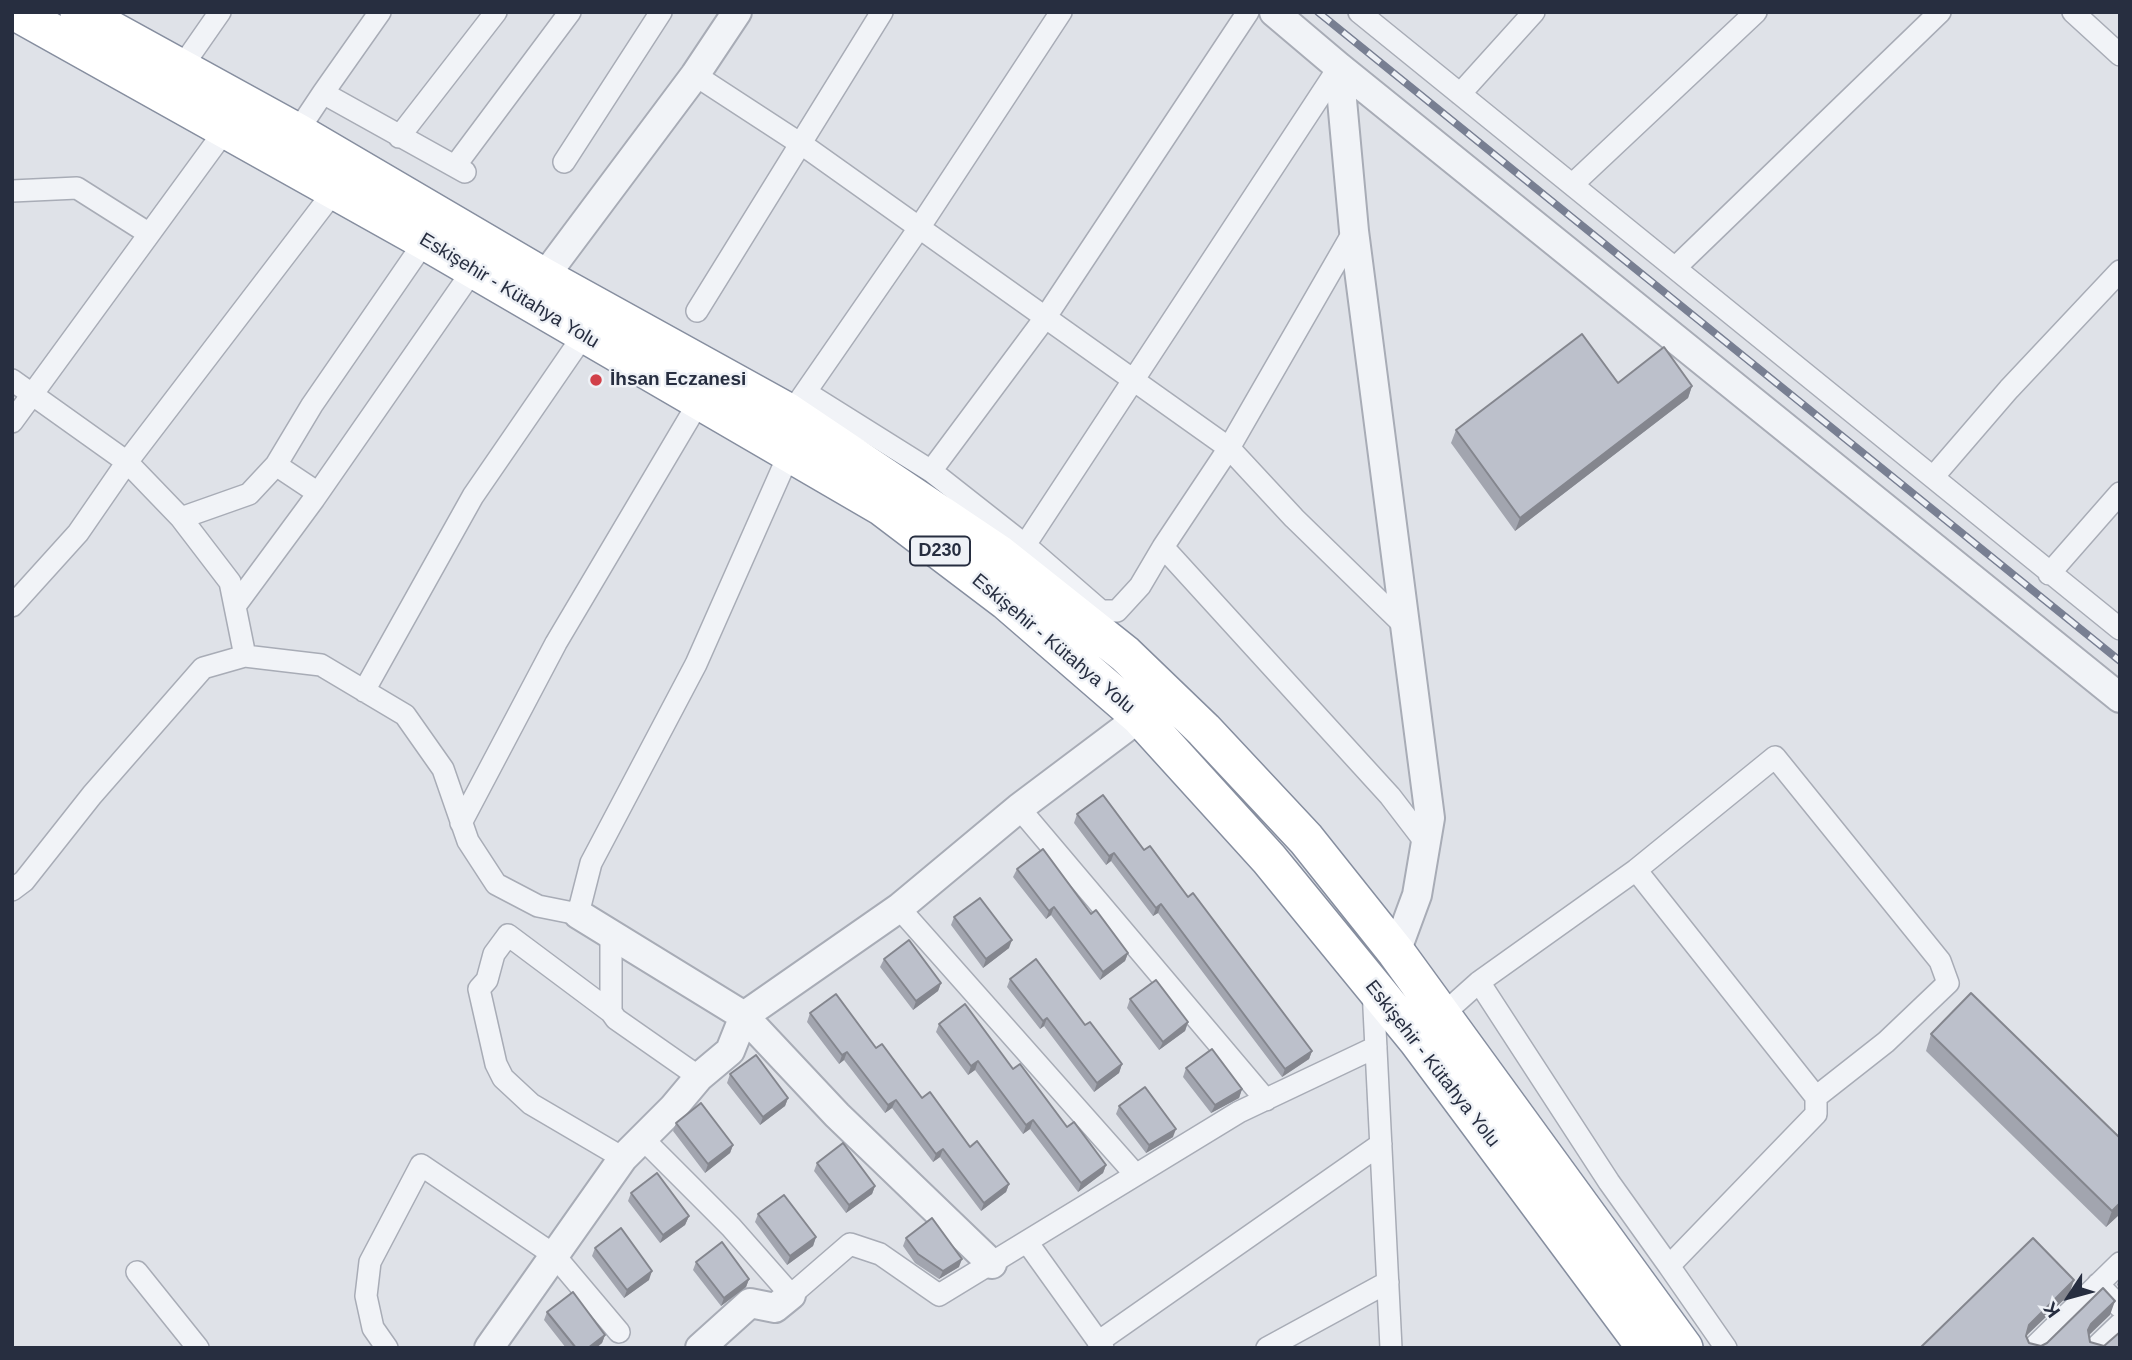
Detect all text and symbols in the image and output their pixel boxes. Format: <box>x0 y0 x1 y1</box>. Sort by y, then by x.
street label: Eskişehir - Kütahya Yolu <box>415 228 603 354</box>
place label: İhsan Eczanesi <box>610 369 746 391</box>
marker: İhsan Eczanesi <box>588 372 604 388</box>
road number: D230 <box>910 536 970 566</box>
street label: Eskişehir - Kütahya Yolu <box>967 569 1139 719</box>
street label: Eskişehir - Kütahya Yolu <box>1360 976 1504 1152</box>
north arrow <box>2034 1262 2104 1332</box>
text: K <box>2039 1298 2064 1321</box>

